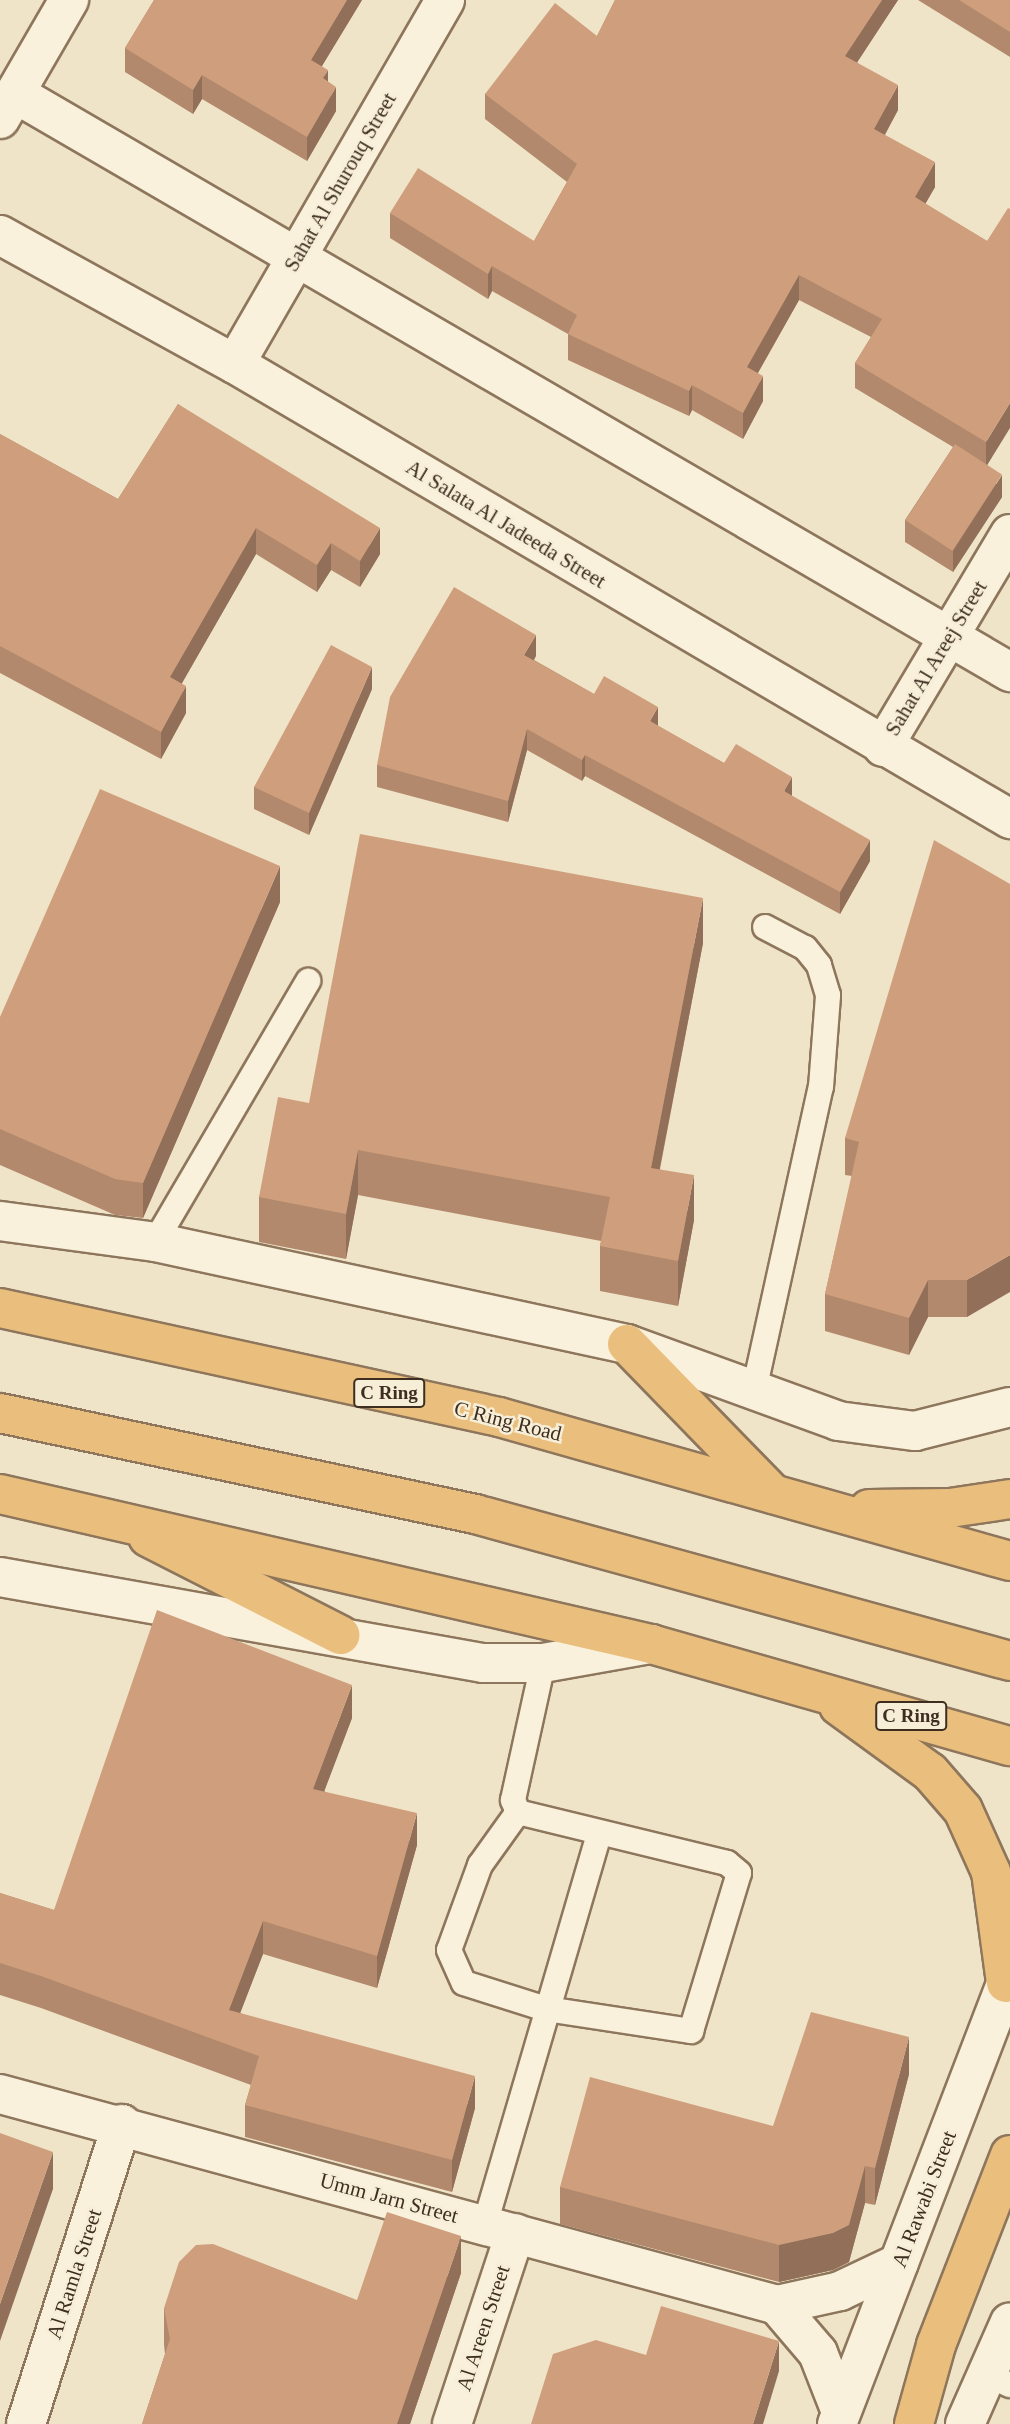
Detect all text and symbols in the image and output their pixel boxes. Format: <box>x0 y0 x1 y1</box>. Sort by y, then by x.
street label: Sahat Al Shurouq Street <box>278 88 402 276</box>
street label: Al Salata Al Jadeeda Street <box>401 454 611 594</box>
street label: Sahat Al Areej Street <box>879 575 993 741</box>
road number: C Ring <box>352 1378 426 1408</box>
street label: C Ring Road <box>452 1396 564 1446</box>
road number: C Ring <box>874 1700 948 1732</box>
street label: Al Rawabi Street <box>886 2127 962 2271</box>
street label: Umm Jarn Street <box>317 2167 461 2229</box>
street label: Al Ramla Street <box>41 2206 107 2342</box>
street label: Al Areen Street <box>451 2261 515 2395</box>

